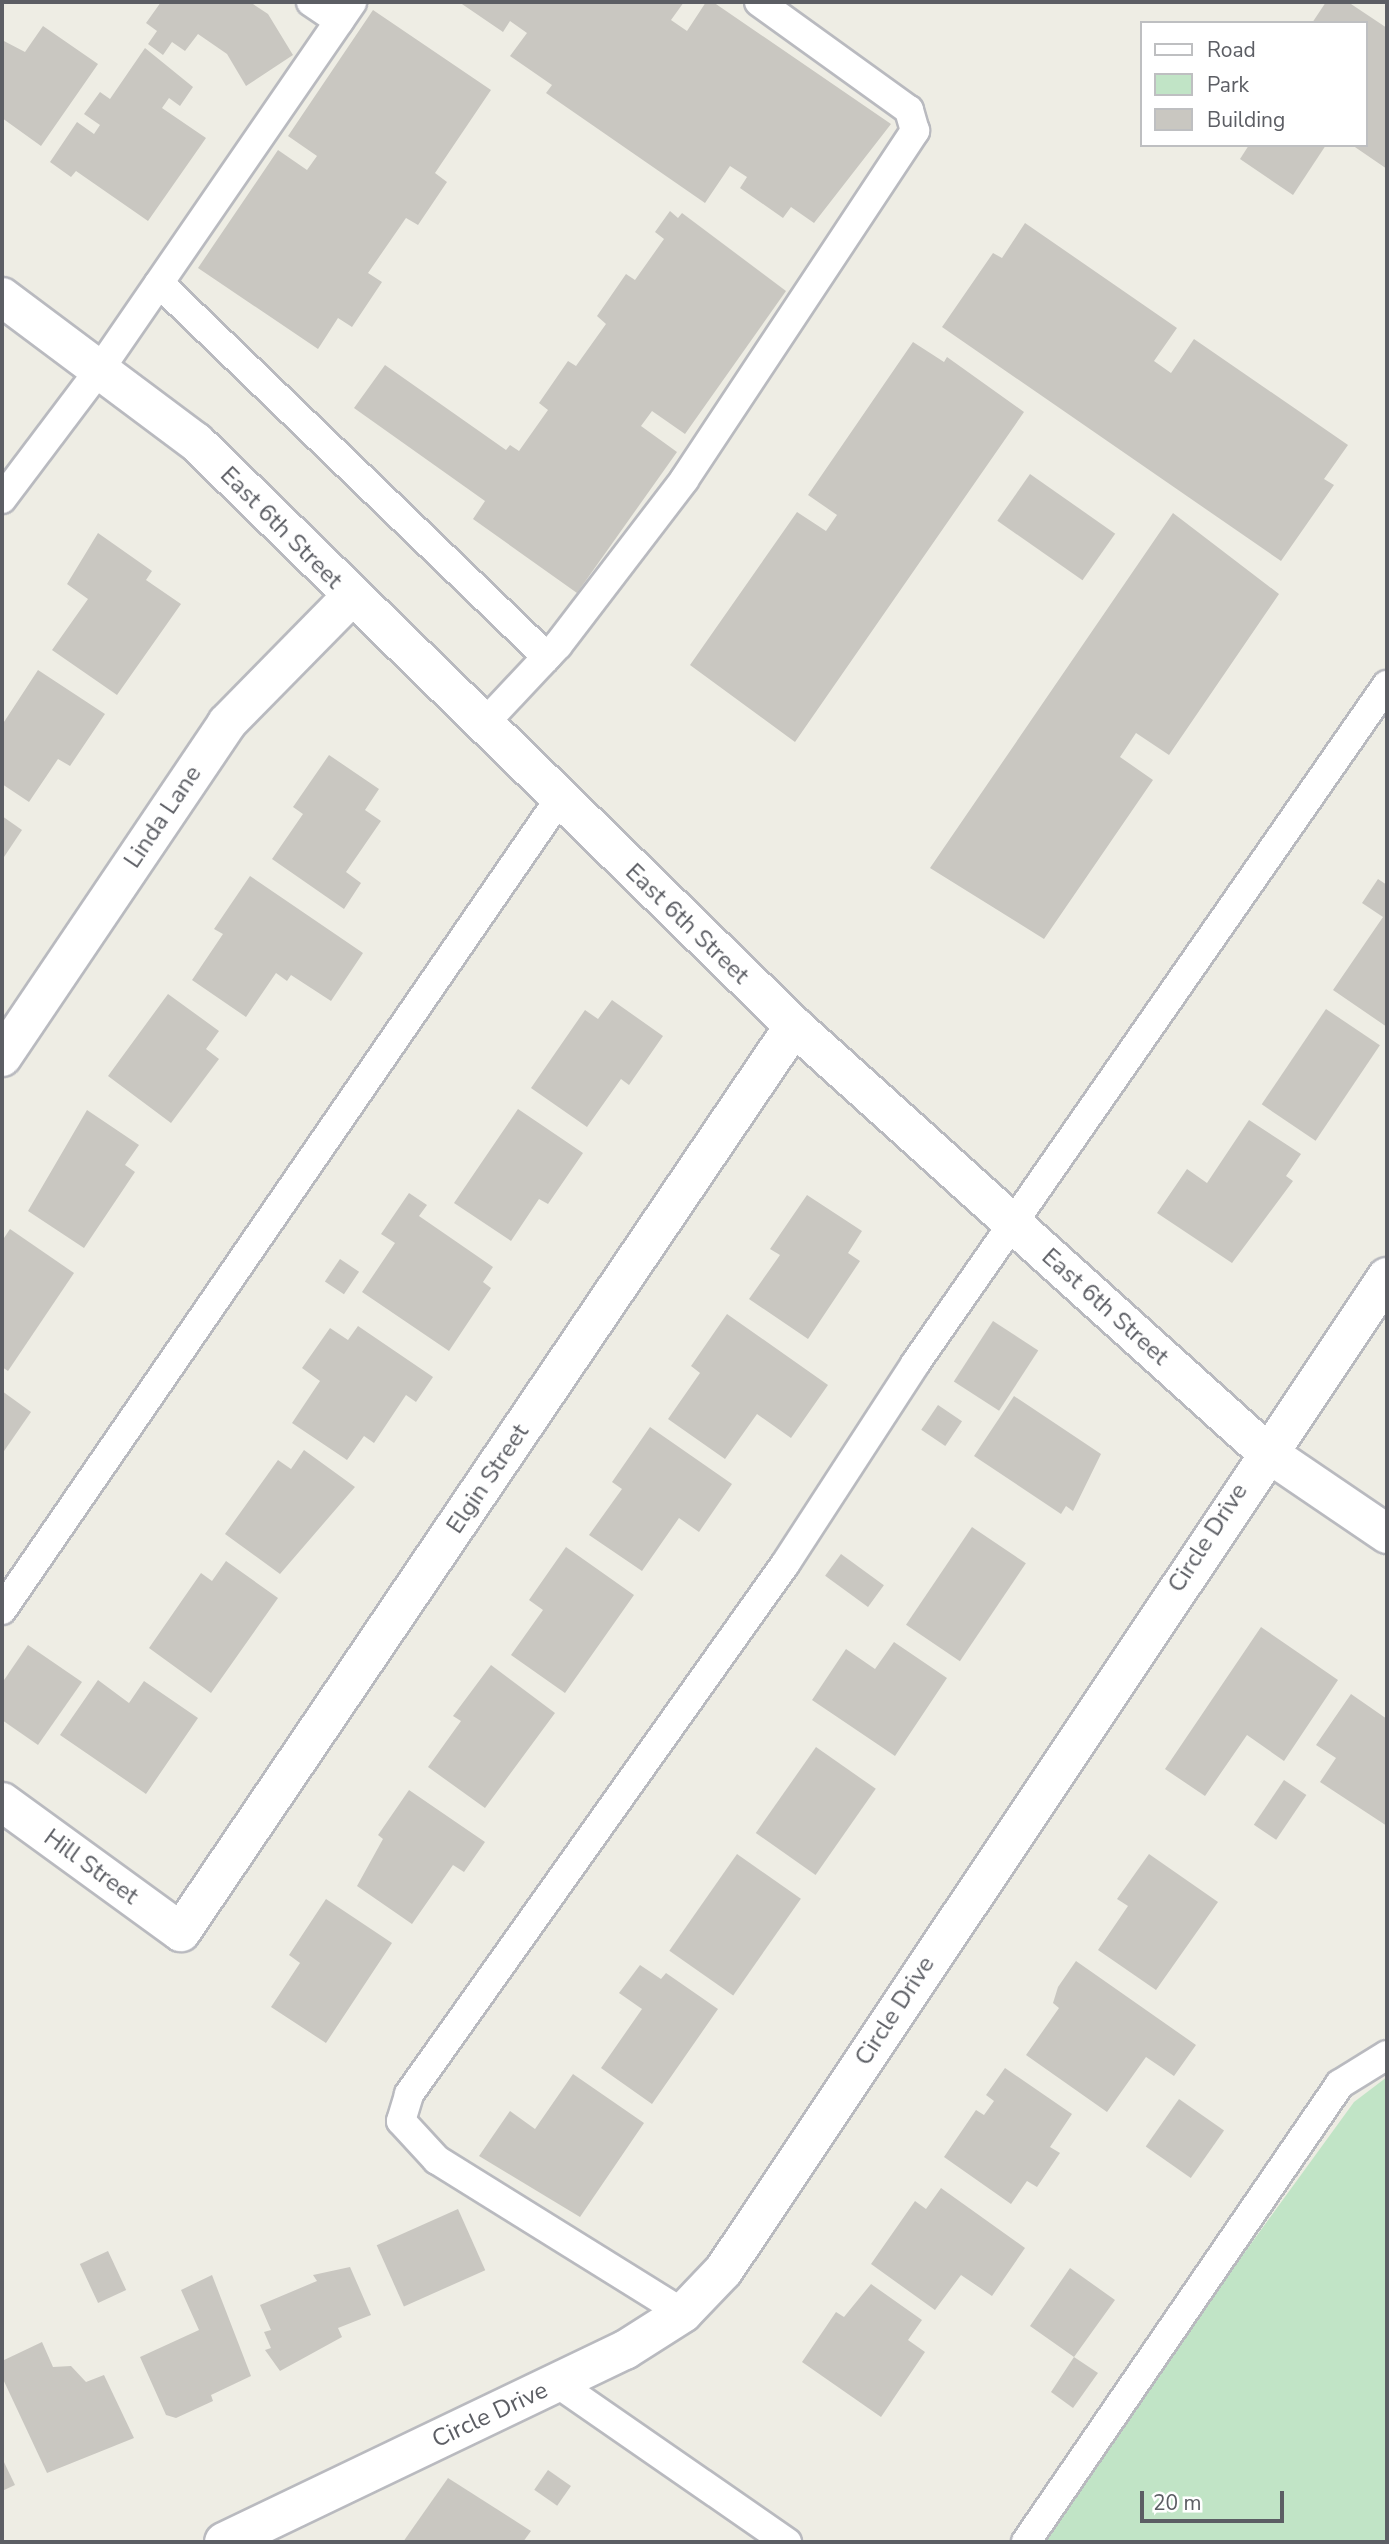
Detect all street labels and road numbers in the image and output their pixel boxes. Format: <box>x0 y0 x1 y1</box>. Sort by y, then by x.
street label: East 6th Street <box>214 461 348 595</box>
street label: Linda Lane <box>118 760 208 874</box>
street label: East 6th Street <box>619 858 755 990</box>
street label: East 6th Street <box>1036 1243 1174 1371</box>
street label: Elgin Street <box>441 1419 535 1539</box>
street label: Circle Drive <box>1162 1478 1254 1598</box>
street label: Hill Street <box>38 1823 144 1911</box>
street label: Circle Drive <box>849 1951 941 2071</box>
street label: Circle Drive <box>428 2376 552 2454</box>

